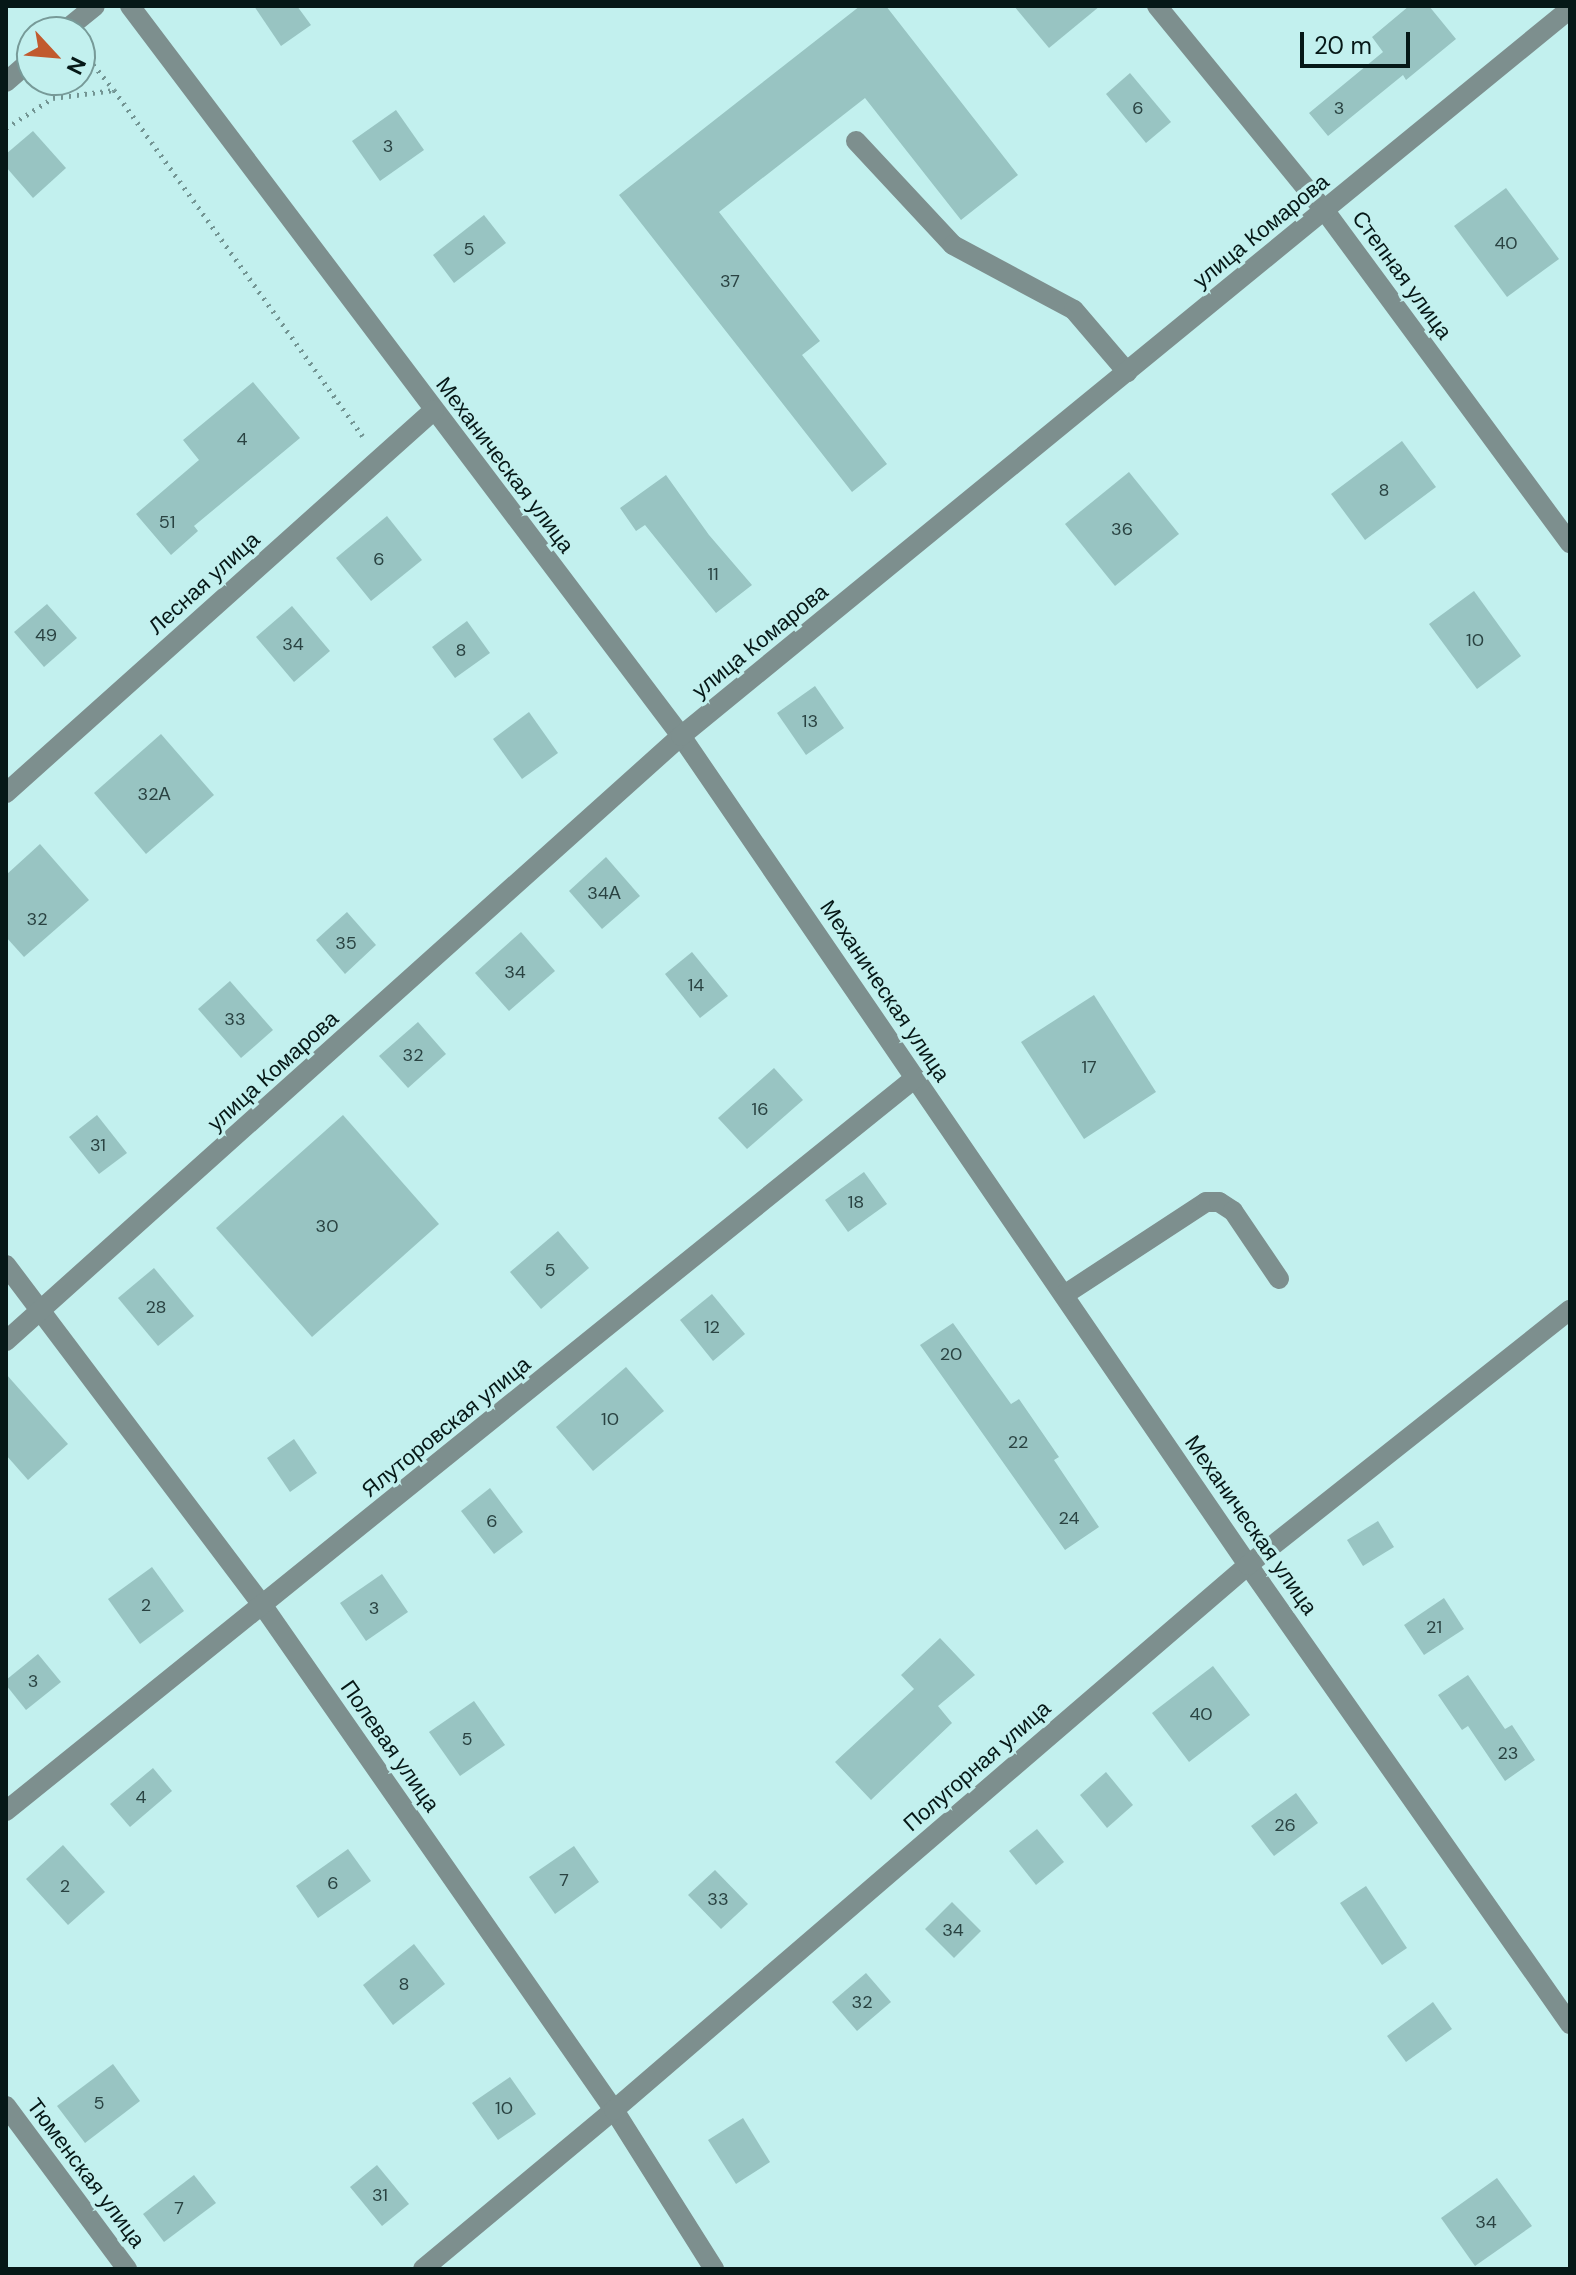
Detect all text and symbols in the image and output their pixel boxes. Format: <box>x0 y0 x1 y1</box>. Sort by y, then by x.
north arrow <box>16 16 96 96</box>
scale bar <box>1304 16 1414 66</box>
text: 20 m <box>1314 30 1372 61</box>
text: N <box>60 52 93 79</box>
house number: 6 <box>1132 97 1144 119</box>
house number: 3 <box>1334 97 1344 119</box>
house number: 3 <box>383 135 393 157</box>
street label: улица Комарова <box>1188 168 1334 294</box>
street label: Степная улица <box>1347 206 1457 344</box>
house number: 40 <box>1494 232 1518 254</box>
house number: 5 <box>464 238 474 260</box>
house number: 37 <box>720 270 740 292</box>
street label: Механическая улица <box>430 372 580 558</box>
house number: 4 <box>237 428 247 450</box>
house number: 8 <box>1379 479 1389 501</box>
house number: 51 <box>159 511 175 533</box>
house number: 36 <box>1111 518 1133 540</box>
street label: Лесная улица <box>143 526 265 640</box>
house number: 6 <box>373 548 385 570</box>
house number: 11 <box>707 563 719 585</box>
street label: улица Комарова <box>687 578 833 704</box>
house number: 49 <box>35 624 57 646</box>
house number: 10 <box>1466 629 1484 651</box>
house number: 34 <box>282 633 304 655</box>
house number: 8 <box>456 639 466 661</box>
house number: 13 <box>802 710 818 732</box>
house number: 32А <box>137 783 171 805</box>
house number: 34А <box>587 882 621 904</box>
street label: Механическая улица <box>814 895 956 1087</box>
house number: 32 <box>26 908 48 930</box>
house number: 35 <box>335 932 357 954</box>
house number: 34 <box>504 961 526 983</box>
house number: 14 <box>688 974 704 996</box>
street label: улица Комарова <box>202 1005 344 1137</box>
house number: 33 <box>224 1008 246 1030</box>
house number: 32 <box>402 1044 424 1066</box>
house number: 17 <box>1081 1056 1097 1078</box>
house number: 16 <box>752 1098 768 1120</box>
house number: 31 <box>90 1134 106 1156</box>
house number: 18 <box>848 1191 864 1213</box>
house number: 30 <box>316 1215 338 1237</box>
house number: 5 <box>545 1259 555 1281</box>
house number: 28 <box>145 1296 167 1318</box>
house number: 12 <box>704 1316 720 1338</box>
house number: 20 <box>940 1343 962 1365</box>
street label: Ялуторовская улица <box>356 1351 536 1503</box>
house number: 10 <box>601 1408 619 1430</box>
street label: Механическая улица <box>1179 1430 1323 1620</box>
house number: 22 <box>1008 1431 1028 1453</box>
house number: 24 <box>1059 1507 1079 1529</box>
house number: 6 <box>486 1510 498 1532</box>
house number: 2 <box>141 1594 151 1616</box>
house number: 3 <box>369 1597 379 1619</box>
house number: 21 <box>1426 1616 1442 1638</box>
house number: 3 <box>28 1670 38 1692</box>
street label: Полевая улица <box>335 1675 445 1817</box>
street label: Полугорная улица <box>898 1695 1056 1837</box>
house number: 40 <box>1189 1703 1213 1725</box>
house number: 5 <box>462 1728 472 1750</box>
house number: 23 <box>1497 1742 1519 1764</box>
house number: 4 <box>136 1786 146 1808</box>
house number: 26 <box>1274 1814 1296 1836</box>
house number: 7 <box>559 1869 569 1891</box>
house number: 6 <box>327 1872 339 1894</box>
house number: 2 <box>60 1875 70 1897</box>
house number: 33 <box>707 1888 729 1910</box>
house number: 34 <box>942 1919 964 1941</box>
house number: 8 <box>399 1973 409 1995</box>
house number: 32 <box>851 1991 873 2013</box>
house number: 5 <box>94 2092 104 2114</box>
street label: Тюменская улица <box>21 2093 151 2253</box>
house number: 10 <box>495 2097 513 2119</box>
house number: 31 <box>372 2184 388 2206</box>
house number: 7 <box>174 2197 184 2219</box>
house number: 34 <box>1475 2211 1497 2233</box>

